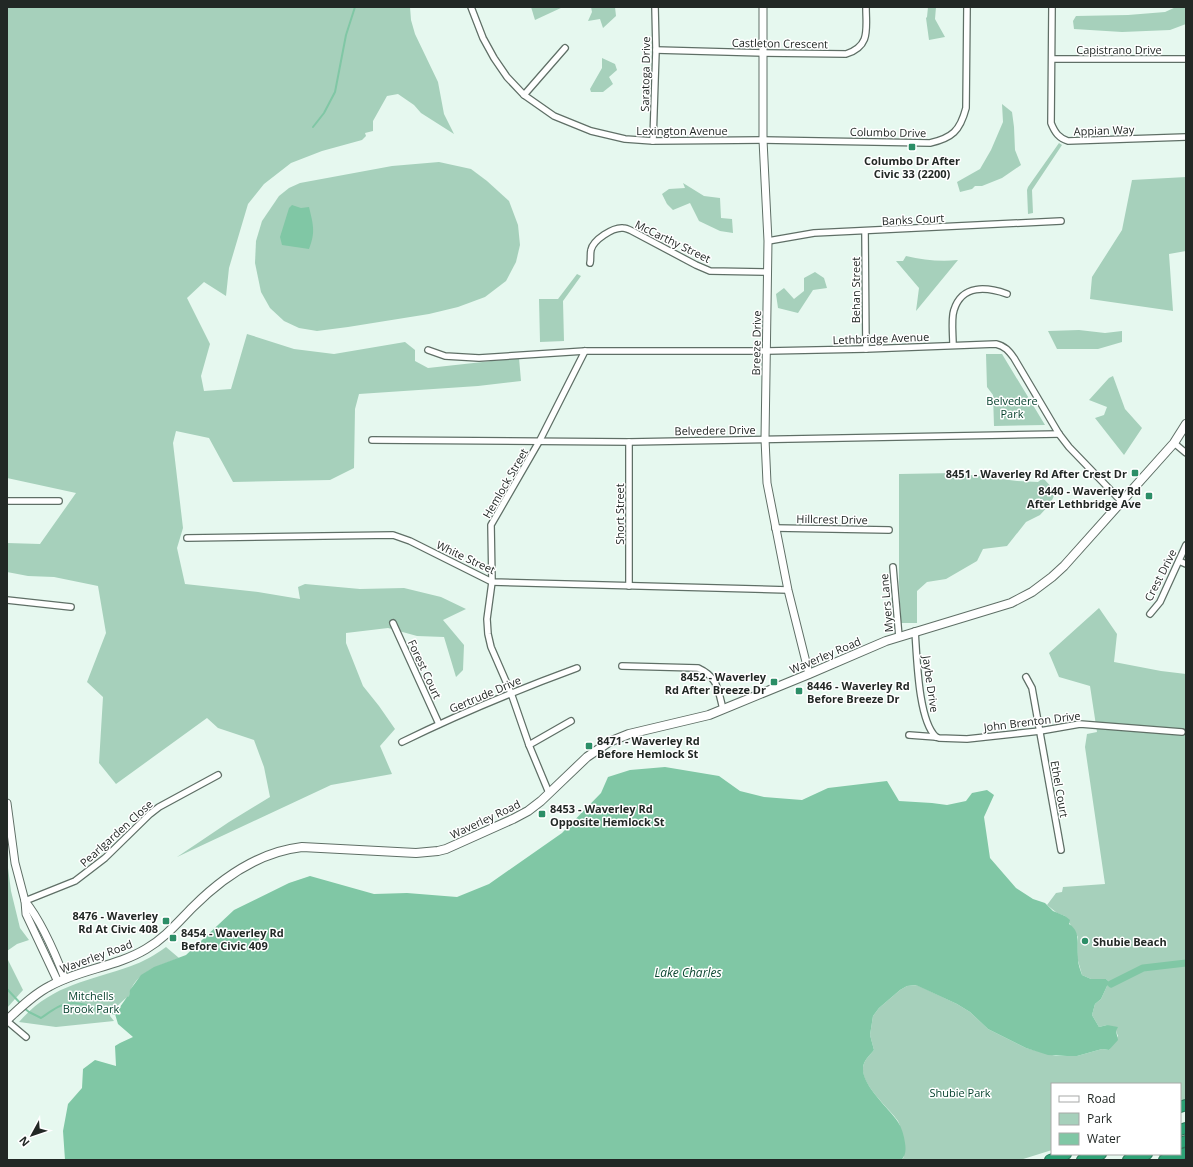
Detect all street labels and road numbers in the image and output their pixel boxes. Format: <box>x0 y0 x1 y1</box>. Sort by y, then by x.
street label: Castleton Crescent <box>732 35 828 51</box>
street label: Saratoga Drive <box>637 36 653 112</box>
street label: Capistrano Drive <box>1076 42 1162 57</box>
street label: Appian Way <box>1073 121 1135 139</box>
street label: Lexington Avenue <box>636 123 728 138</box>
street label: Columbo Drive <box>850 124 926 140</box>
street label: Banks Court <box>881 210 945 228</box>
street label: McCarthy Street <box>633 216 713 266</box>
street label: Behan Street <box>848 257 863 323</box>
street label: Breeze Drive <box>748 310 764 376</box>
street label: Lethbridge Avenue <box>832 329 930 347</box>
street label: Belvedere Drive <box>674 422 756 438</box>
street label: Hemlock Street <box>479 445 531 521</box>
street label: Short Street <box>612 483 627 545</box>
street label: Hillcrest Drive <box>796 511 868 527</box>
street label: White Street <box>434 537 498 577</box>
street label: Crest Drive <box>1140 546 1180 604</box>
street label: Myers Lane <box>876 573 896 633</box>
street label: Waverley Road <box>787 633 863 677</box>
street label: Forest Court <box>405 637 445 701</box>
street label: Jaybe Drive <box>919 654 942 713</box>
street label: Gertrude Drive <box>447 672 523 716</box>
street label: John Brenton Drive <box>982 708 1081 735</box>
street label: Ethel Court <box>1048 759 1072 819</box>
street label: Pearlgarden Close <box>76 796 156 870</box>
street label: Waverley Road <box>447 796 523 842</box>
street label: Waverley Road <box>58 936 134 976</box>

